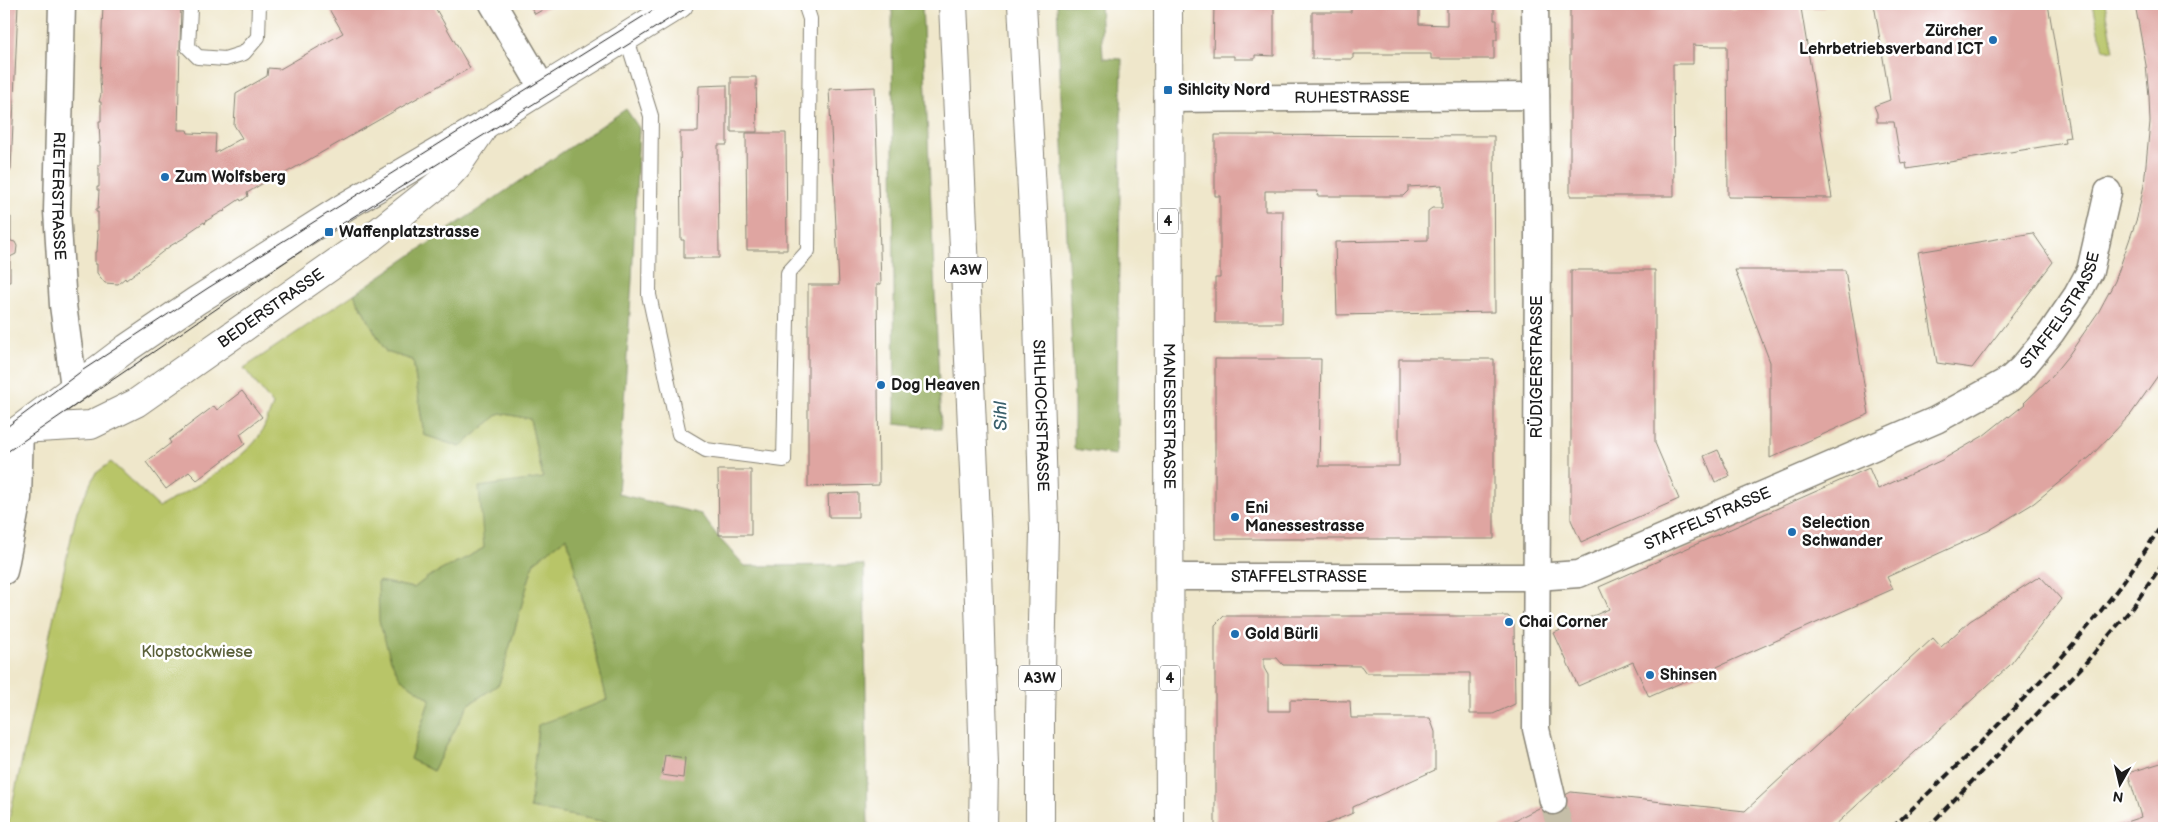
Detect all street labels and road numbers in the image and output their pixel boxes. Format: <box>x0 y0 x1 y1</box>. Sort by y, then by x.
street label: RUHESTRASSE <box>1294 88 1410 107</box>
street label: RIETERSTRASSE <box>47 131 70 261</box>
road number: 4 <box>1158 208 1178 234</box>
street label: STAFFELSTRASSE <box>2016 250 2104 372</box>
road number: A3W <box>945 258 987 282</box>
street label: BEDERSTRASSE <box>214 265 328 352</box>
street label: RÜDIGERSTRASSE <box>1526 295 1547 439</box>
street label: SIHLHOCHSTRASSE <box>1029 339 1052 492</box>
street label: MANESSESTRASSE <box>1159 343 1179 489</box>
street label: STAFFELSTRASSE <box>1641 483 1774 554</box>
street label: STAFFELSTRASSE <box>1231 568 1367 587</box>
road number: A3W <box>1019 666 1061 690</box>
road number: 4 <box>1160 666 1180 690</box>

